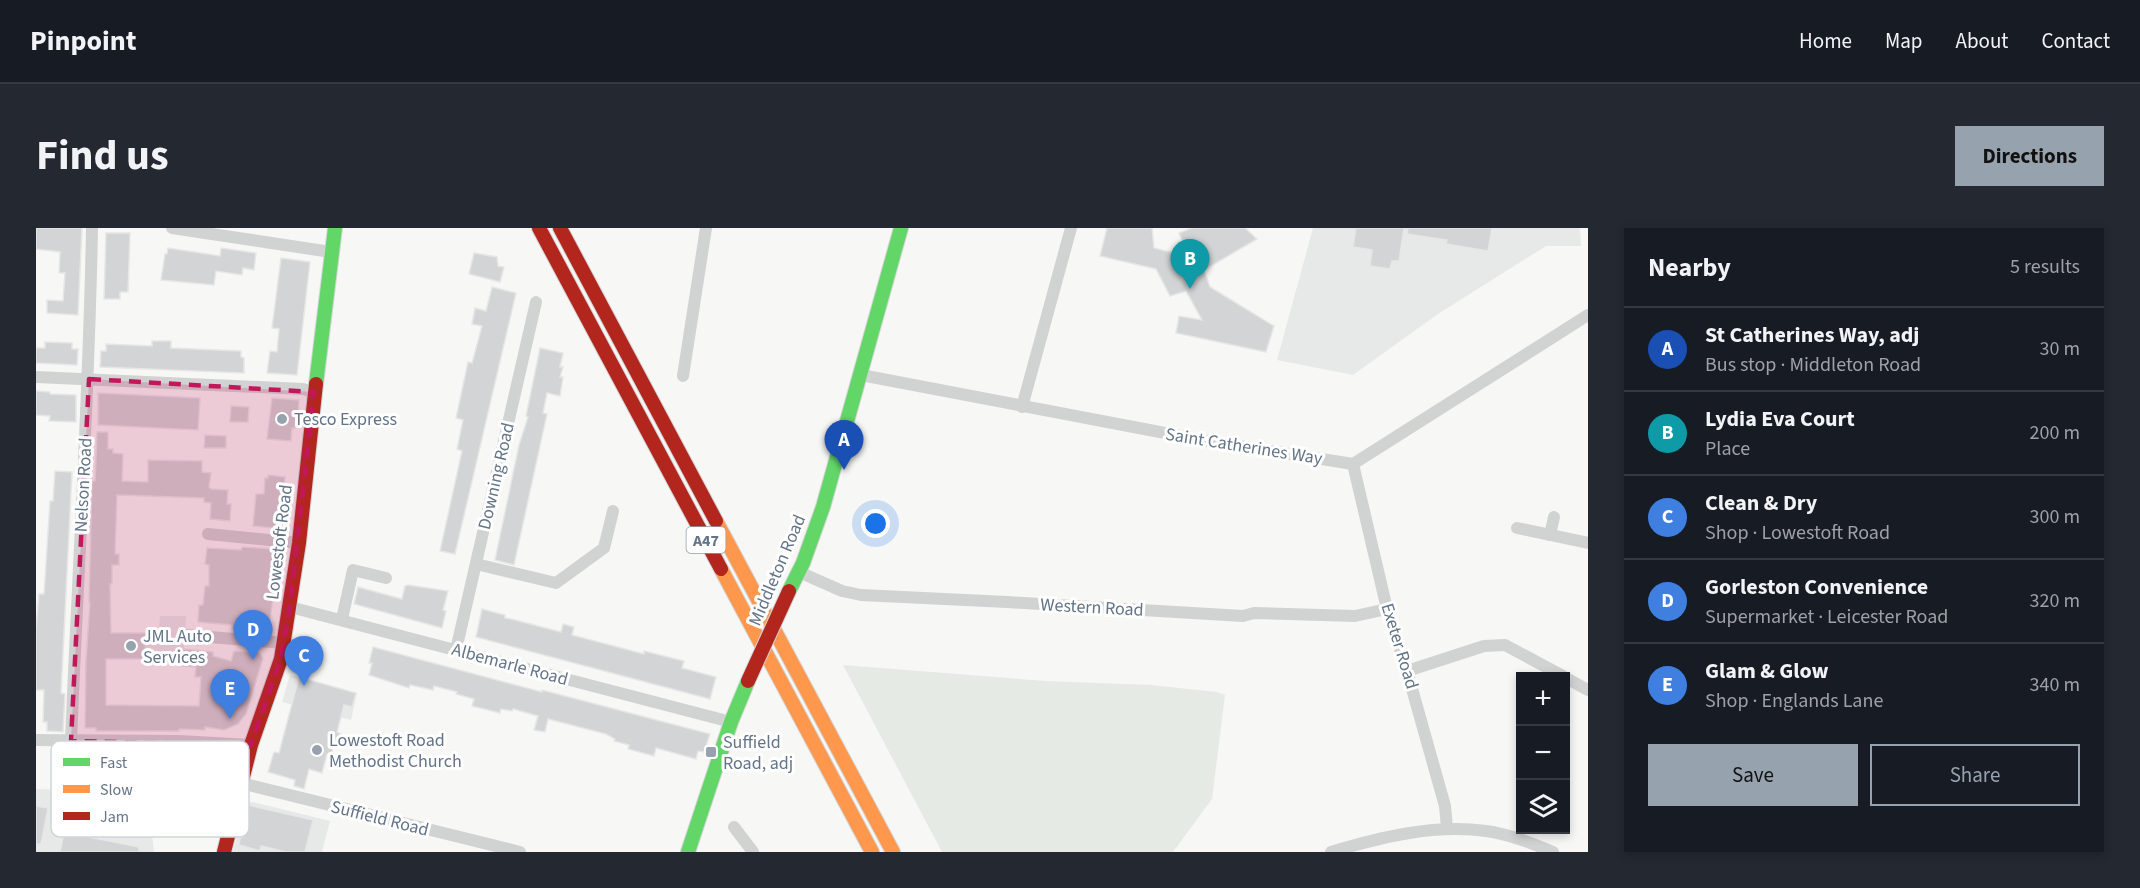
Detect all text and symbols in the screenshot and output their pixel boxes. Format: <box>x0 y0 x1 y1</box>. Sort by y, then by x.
text: Pinpoint <box>30 21 137 61</box>
text: Home <box>1799 26 1852 56</box>
text: Map <box>1885 26 1923 56</box>
text: About <box>1956 26 2008 56</box>
text: Contact <box>2041 26 2110 56</box>
text: Find us <box>36 126 169 186</box>
button: Directions <box>1955 126 2104 186</box>
pin: B <box>1170 239 1210 289</box>
text: Nearby <box>1648 249 1731 286</box>
text: 5 results <box>2010 253 2080 281</box>
text: St Catherines Way, adj <box>1705 319 1919 351</box>
text: A <box>1662 335 1673 363</box>
text: 30 m <box>2040 335 2080 363</box>
text: Bus stop · Middleton Road <box>1705 351 1921 379</box>
text: Lydia Eva Court <box>1705 403 1855 435</box>
place label: Tesco Express <box>294 407 397 432</box>
marker: Tesco Express <box>275 412 289 426</box>
text: B <box>1661 419 1674 447</box>
text: 200 m <box>2030 419 2080 447</box>
street label: Downing Road <box>472 420 521 532</box>
pin: A <box>824 420 864 470</box>
street label: Saint Catherines Way <box>1164 422 1325 471</box>
text: Place <box>1705 435 1750 463</box>
street label: Nelson Road <box>69 437 98 533</box>
street label: Lowestoft Road <box>260 483 299 601</box>
text: Clean & Dry <box>1705 487 1817 519</box>
text: C <box>1662 503 1673 531</box>
text: 300 m <box>2030 503 2080 531</box>
your location <box>861 509 890 538</box>
street label: Middleton Road <box>743 511 812 630</box>
text: Shop · Lowestoft Road <box>1705 519 1890 547</box>
road number: A47 <box>686 527 726 553</box>
text: Gorleston Convenience <box>1705 571 1928 603</box>
text: D <box>1661 587 1674 615</box>
text: 320 m <box>2030 587 2080 615</box>
street label: Western Road <box>1040 592 1144 623</box>
street label: Exeter Road <box>1375 600 1424 692</box>
text: Supermarket · Leicester Road <box>1705 603 1948 631</box>
pin: D <box>234 610 272 660</box>
place label: JML Auto Services <box>143 624 212 670</box>
pin: C <box>284 636 324 686</box>
street label: Albemarle Road <box>449 637 571 692</box>
marker: JML Auto Services <box>124 639 138 653</box>
text: Glam & Glow <box>1705 655 1829 687</box>
pin: E <box>210 670 250 719</box>
text: E <box>1662 671 1673 699</box>
text: 340 m <box>2030 671 2080 699</box>
map controls <box>1516 672 1570 834</box>
button: + <box>1516 672 1570 726</box>
text: Shop · Englands Lane <box>1705 687 1883 715</box>
button: − <box>1516 726 1570 780</box>
place label: Lowestoft Road Methodist Church <box>329 728 462 774</box>
place label: Suffield Road, adj <box>723 730 793 776</box>
legend <box>51 741 249 837</box>
marker: Lowestoft Road Methodist Church <box>310 743 324 757</box>
button: Save <box>1648 744 1858 806</box>
button: Share <box>1870 744 2080 806</box>
marker: Suffield Road, adj <box>704 745 718 759</box>
text: Fast <box>100 752 128 774</box>
text: Slow <box>100 779 133 801</box>
button: layers <box>1516 780 1570 834</box>
street label: Suffield Road <box>328 794 431 843</box>
text: Jam <box>100 806 129 828</box>

